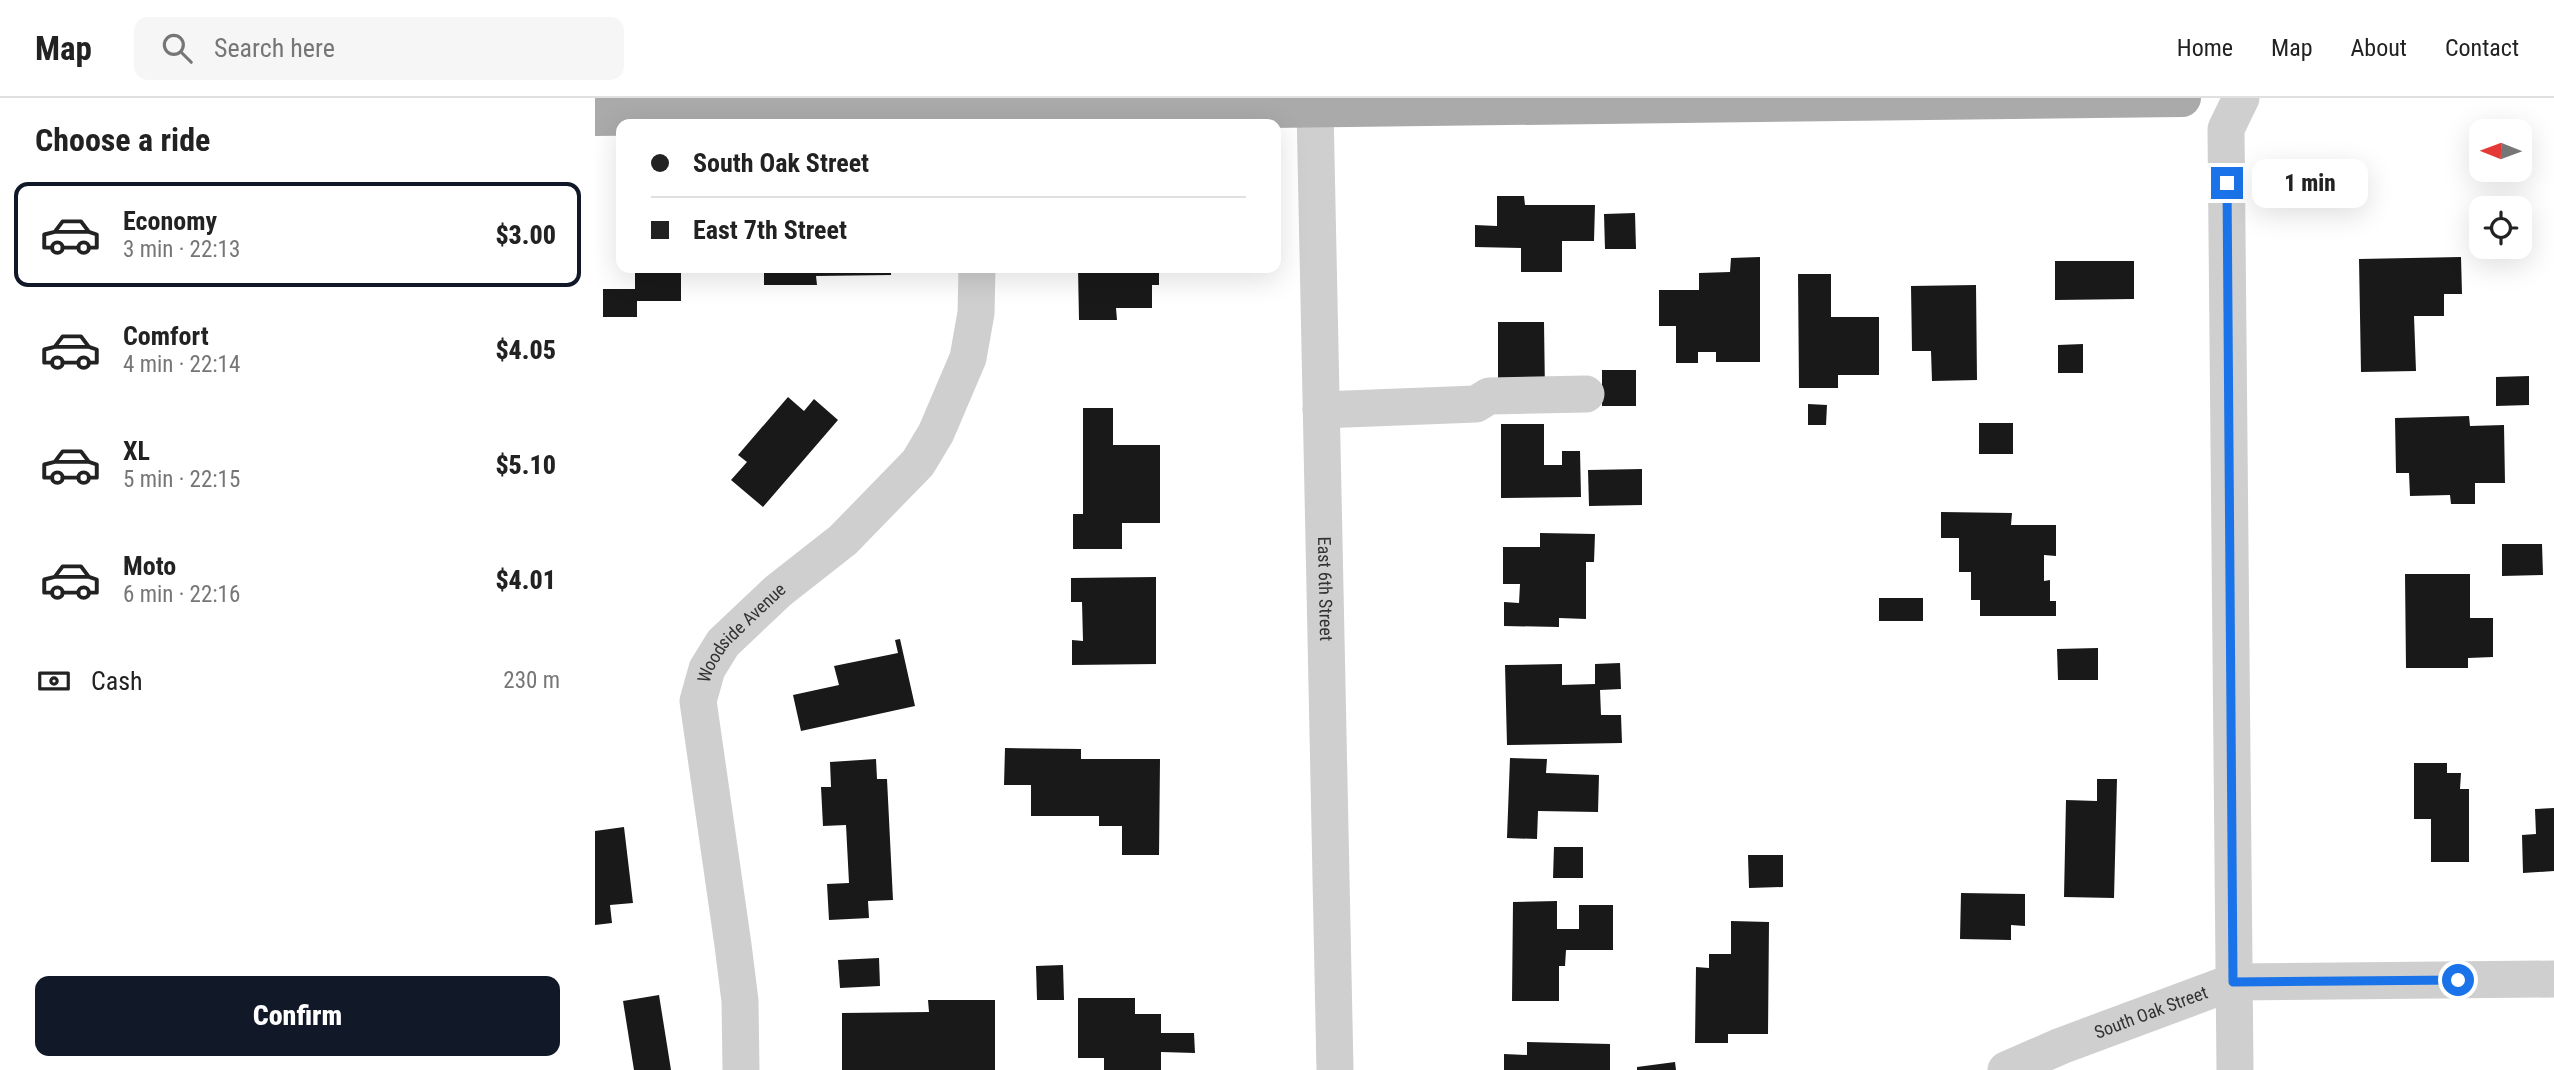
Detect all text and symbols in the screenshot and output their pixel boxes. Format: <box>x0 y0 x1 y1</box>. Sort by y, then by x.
search box <box>134 17 624 80</box>
text: Map <box>35 29 92 68</box>
icon: search <box>158 29 196 67</box>
text: Search here <box>214 33 335 63</box>
text: Home <box>2177 34 2233 62</box>
text: Map <box>2271 34 2313 62</box>
text: About <box>2351 34 2407 62</box>
text: Contact <box>2445 34 2519 62</box>
north arrow <box>2469 119 2532 182</box>
map controls <box>2469 119 2532 259</box>
text: Choose a ride <box>35 121 210 159</box>
text: South Oak Street <box>693 148 869 178</box>
callout: 1 min <box>2251 158 2367 208</box>
route end <box>2211 167 2243 199</box>
text: 1 min <box>2284 170 2336 197</box>
button: locate <box>2469 196 2532 259</box>
icon: car <box>39 203 102 266</box>
text: Economy <box>123 206 217 236</box>
text: East 7th Street <box>693 215 847 245</box>
text: $3.00 <box>495 220 556 250</box>
text: 3 min · 22:13 <box>123 236 240 263</box>
icon: car <box>39 318 102 381</box>
text: Comfort <box>123 321 209 351</box>
text: $4.05 <box>495 335 556 365</box>
text: 4 min · 22:14 <box>123 351 240 378</box>
icon: car <box>39 433 102 496</box>
text: XL <box>123 436 150 466</box>
text: $5.10 <box>495 450 556 480</box>
text: 5 min · 22:15 <box>123 466 240 493</box>
street label: East 6th Street <box>1314 536 1337 641</box>
icon: car <box>39 548 102 611</box>
text: Moto <box>123 551 176 581</box>
text: $4.01 <box>495 565 556 595</box>
street label: Woodside Avenue <box>693 578 789 684</box>
text: 6 min · 22:16 <box>123 581 240 608</box>
icon: cash <box>35 662 73 700</box>
text: Cash <box>91 666 143 696</box>
text: 230 m <box>503 667 560 694</box>
route start <box>2442 964 2474 996</box>
button: Confirm <box>35 976 560 1056</box>
street label: South Oak Street <box>2091 981 2210 1043</box>

